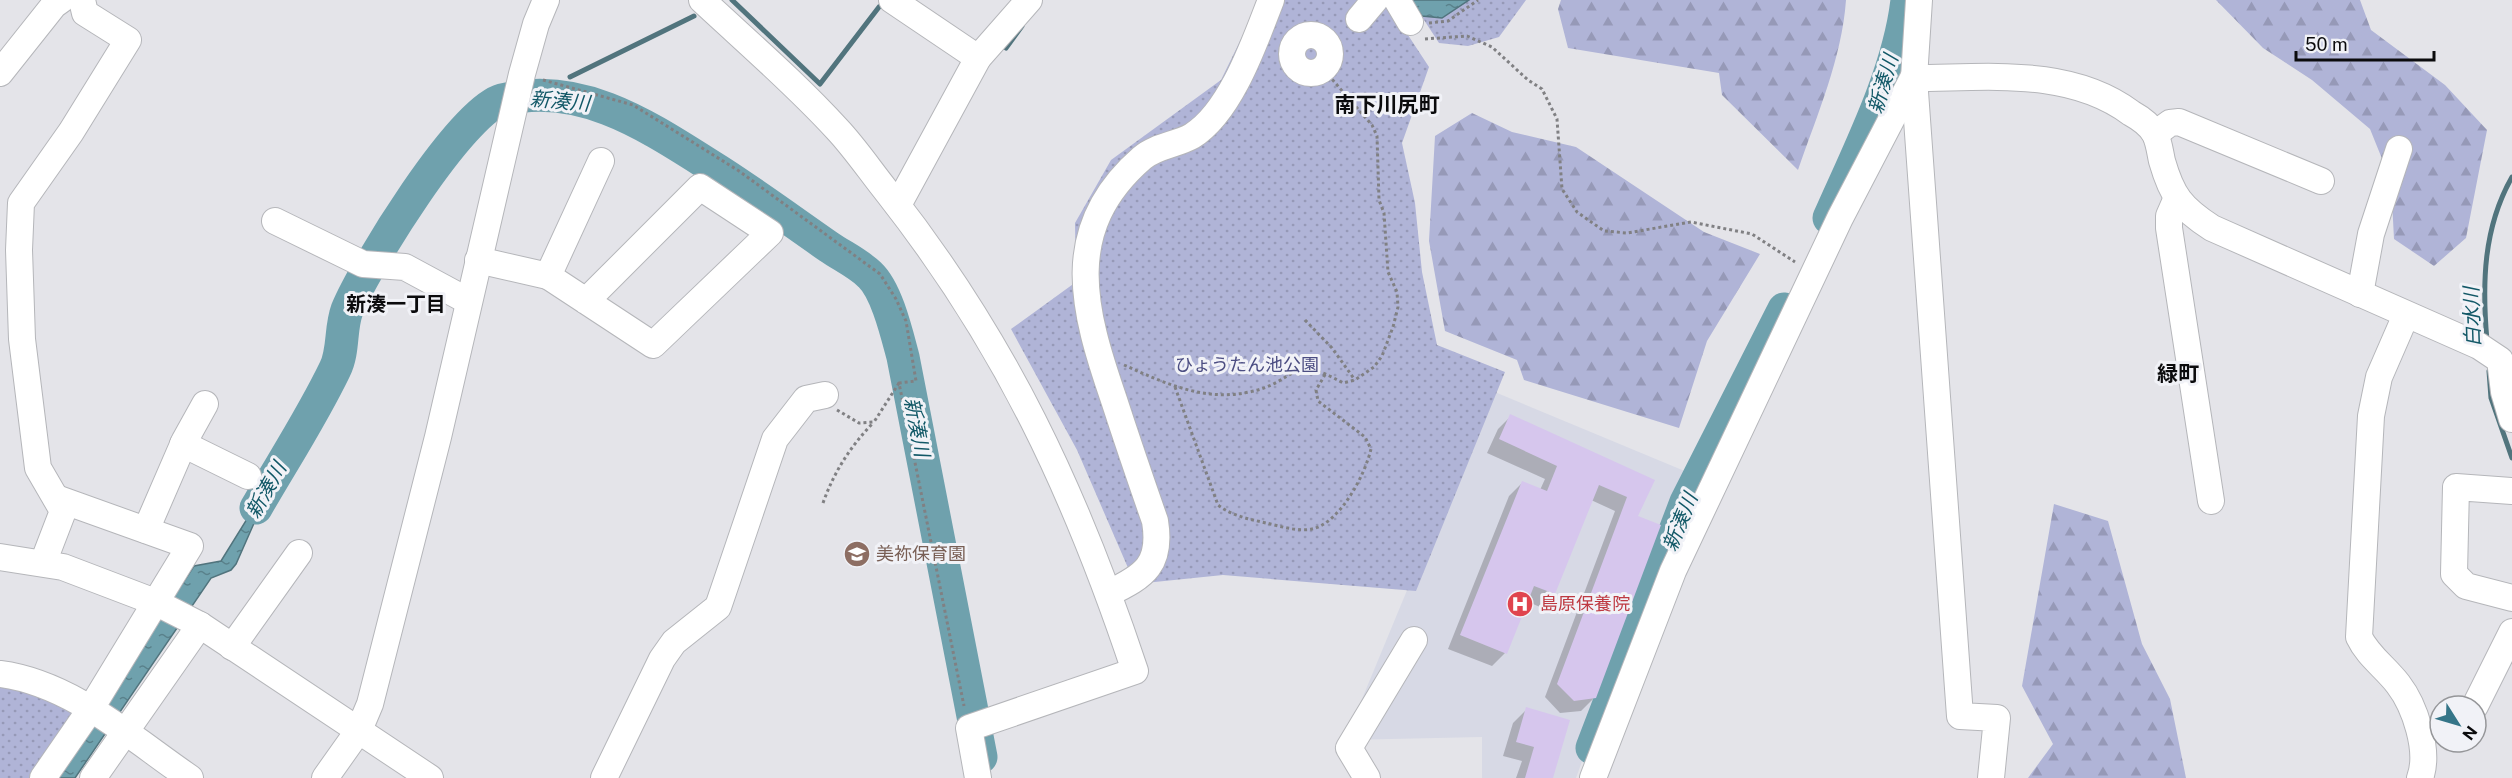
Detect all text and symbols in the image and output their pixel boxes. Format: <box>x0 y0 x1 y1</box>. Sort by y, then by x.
scale bar <box>2296 24 2434 62</box>
text: 50 m <box>2305 34 2348 55</box>
water label: 新湊川 <box>1863 50 1903 116</box>
water label: 新湊川 <box>529 86 593 116</box>
district label: 南下川尻町 <box>1335 92 1440 117</box>
water label: 白水川 <box>2459 285 2485 347</box>
district label: 新湊一丁目 <box>346 292 446 316</box>
park label: ひょうたん池公園 <box>1175 354 1319 375</box>
district label: 緑町 <box>2157 361 2199 386</box>
water label: 新湊川 <box>899 395 935 461</box>
water label: 新湊川 <box>241 456 292 522</box>
water label: 新湊川 <box>1658 488 1703 554</box>
school or university icon: 美祢保育園 <box>842 539 872 569</box>
place label: 美祢保育園 <box>876 543 966 564</box>
hospital icon: 島原保養院 <box>1505 589 1535 619</box>
place label: 島原保養院 <box>1540 593 1630 614</box>
north arrow <box>2428 694 2488 754</box>
text: N <box>2458 722 2481 743</box>

